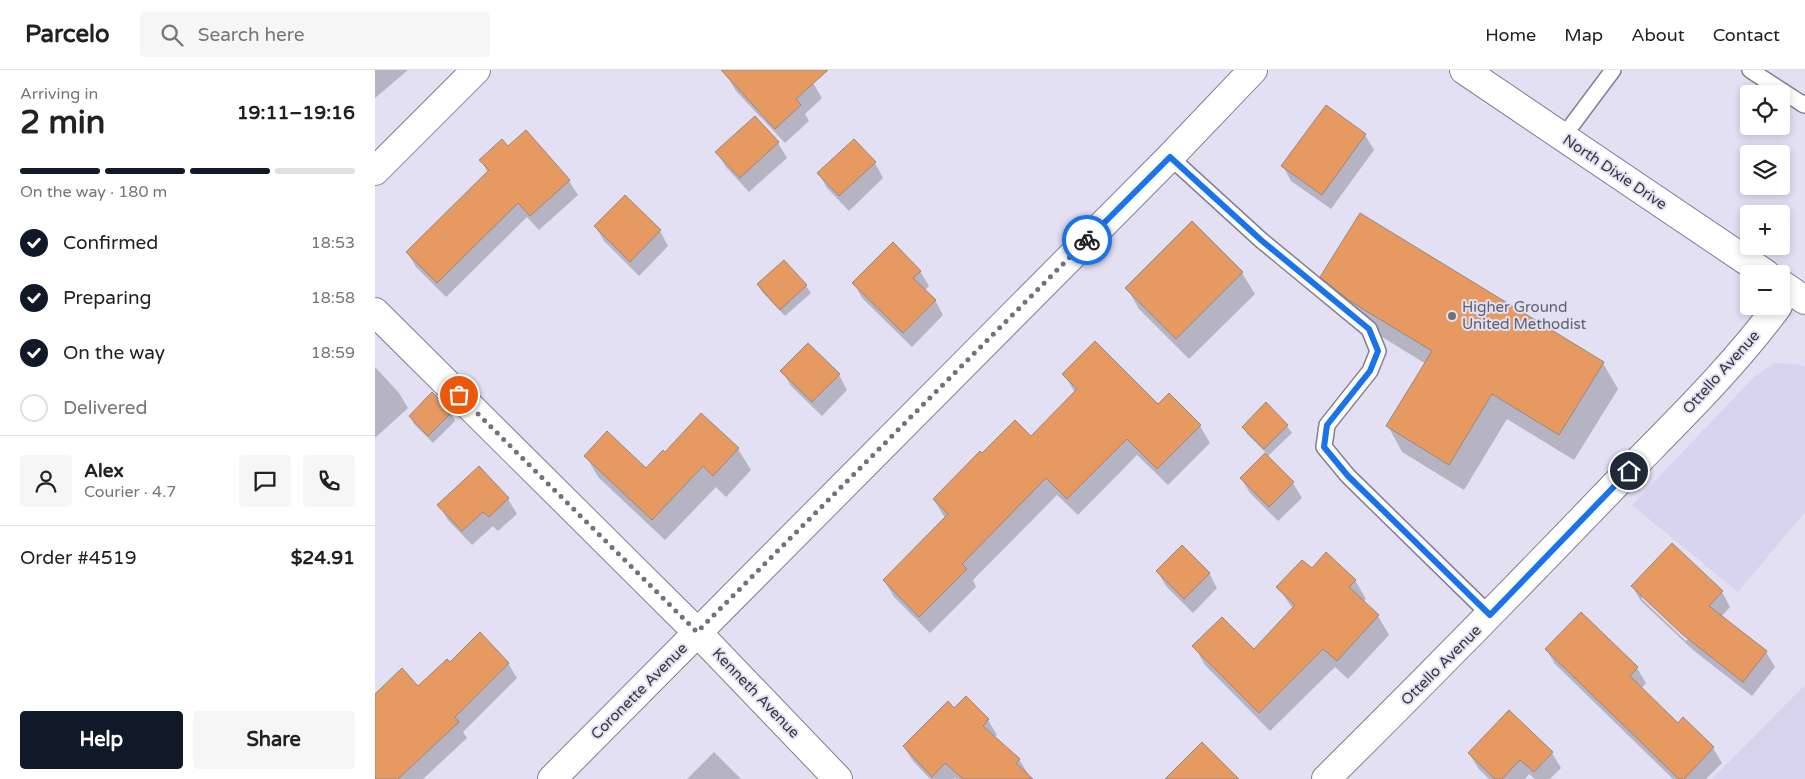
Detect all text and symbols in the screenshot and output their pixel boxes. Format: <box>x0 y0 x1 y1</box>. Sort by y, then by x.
search box <box>140 12 490 57</box>
text: Parcelo <box>25 20 110 49</box>
icon: search <box>158 21 186 49</box>
text: Search here <box>198 24 305 46</box>
text: Home <box>1485 24 1536 46</box>
text: Map <box>1564 24 1603 46</box>
text: About <box>1631 24 1685 46</box>
text: Contact <box>1713 24 1780 46</box>
text: Arriving in <box>20 84 98 104</box>
map controls <box>1740 85 1790 315</box>
button: locate <box>1740 85 1790 135</box>
text: 19:11–19:16 <box>237 102 355 124</box>
text: 2 min <box>20 104 105 142</box>
street label: North Dixie Drive <box>1560 131 1670 213</box>
button: layers <box>1740 145 1790 195</box>
text: On the way · 180 m <box>20 182 167 202</box>
button: + <box>1740 205 1790 255</box>
courier <box>1062 215 1112 265</box>
icon: bike <box>1073 226 1101 254</box>
icon: check <box>20 229 48 257</box>
text: Confirmed <box>63 232 158 254</box>
text: 18:53 <box>311 233 355 253</box>
button: − <box>1740 265 1790 315</box>
icon: check <box>20 284 48 312</box>
text: Preparing <box>63 287 152 309</box>
text: 18:58 <box>311 288 355 308</box>
place label: Higher Ground United Methodist <box>1462 298 1587 333</box>
marker: Higher Ground United Methodist <box>1446 310 1458 322</box>
street label: Ottello Avenue <box>1679 327 1763 417</box>
icon: check <box>20 339 48 367</box>
text: On the way <box>63 342 165 364</box>
text: 18:59 <box>311 343 355 363</box>
pin <box>438 374 480 416</box>
icon: bag <box>445 381 473 409</box>
text: Delivered <box>63 397 148 419</box>
pin <box>1608 450 1650 492</box>
button: person <box>20 455 72 507</box>
button: chat <box>239 455 291 507</box>
button: phone <box>303 455 355 507</box>
icon: home <box>1615 457 1643 485</box>
text: Alex <box>84 460 124 482</box>
text: Courier · 4.7 <box>84 482 176 502</box>
text: Order #4519 <box>20 547 137 569</box>
text: $24.91 <box>291 547 355 569</box>
street label: Ottello Avenue <box>1397 621 1485 709</box>
street label: Coronette Avenue <box>587 639 691 743</box>
street label: Kenneth Avenue <box>709 644 803 742</box>
button: Help <box>20 711 183 769</box>
button: Share <box>193 711 355 769</box>

